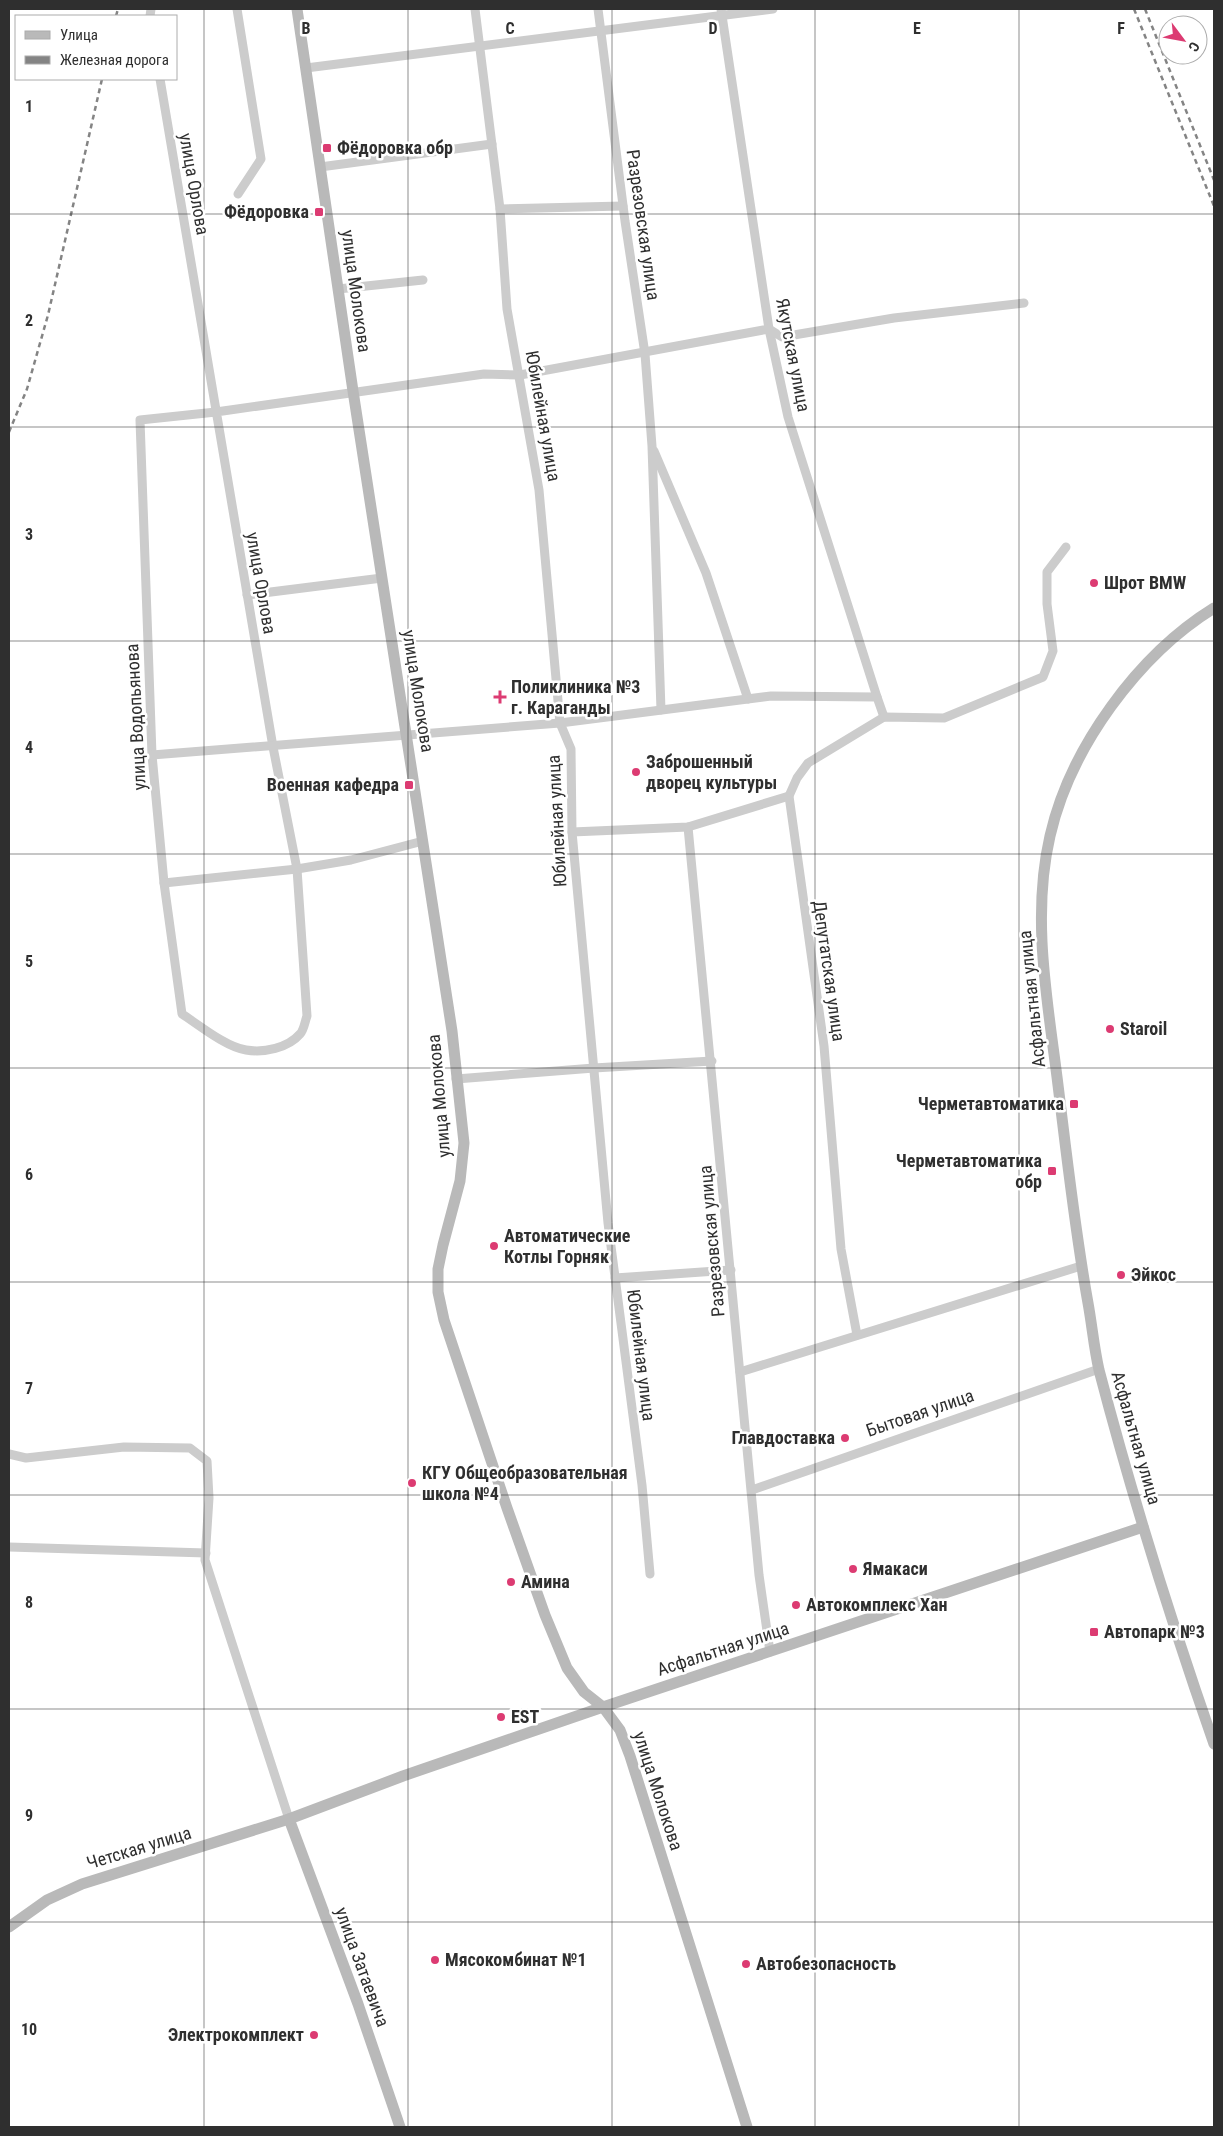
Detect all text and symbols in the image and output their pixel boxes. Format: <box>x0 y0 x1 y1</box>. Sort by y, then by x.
legend <box>15 15 178 80</box>
north arrow <box>1158 15 1208 65</box>
text: B <box>302 19 311 38</box>
text: C <box>505 19 515 38</box>
text: D <box>708 19 718 38</box>
text: E <box>913 19 921 38</box>
text: F <box>1117 19 1125 38</box>
text: Улица <box>60 26 98 44</box>
text: С <box>1185 39 1203 55</box>
text: Железная дорога <box>60 51 169 69</box>
text: 1 <box>25 97 33 116</box>
street label: улица Орлова <box>175 131 214 237</box>
place label: Фёдоровка обр <box>337 137 453 158</box>
marker: Фёдоровка обр <box>321 142 333 154</box>
street label: Разрезовская улица <box>623 148 664 302</box>
place label: Фёдоровка <box>224 201 309 222</box>
marker: Фёдоровка <box>313 206 325 218</box>
street label: улица Молокова <box>337 228 375 354</box>
street label: Якутская улица <box>772 296 815 413</box>
text: 2 <box>25 311 33 330</box>
street label: Юбилейная улица <box>522 349 565 483</box>
text: 3 <box>25 525 33 544</box>
street label: улица Орлова <box>242 530 281 636</box>
place label: Шрот BMW <box>1104 572 1187 593</box>
marker: Шрот BMW <box>1088 577 1100 589</box>
street label: улица Молокова <box>398 628 439 754</box>
street label: улица Водопьянова <box>121 643 150 791</box>
place label: Поликлиника №3 г. Караганды <box>511 676 640 718</box>
marker: Поликлиника №3 г. Караганды <box>493 690 507 704</box>
text: 4 <box>25 738 33 757</box>
place label: Заброшенный дворец культуры <box>646 751 777 793</box>
street label: Юбилейная улица <box>543 754 570 888</box>
marker: Заброшенный дворец культуры <box>630 766 642 778</box>
place label: Военная кафедра <box>267 774 399 795</box>
marker: Военная кафедра <box>403 779 415 791</box>
street label: Депутатская улица <box>809 899 850 1043</box>
street label: Асфальтная улица <box>1014 930 1049 1069</box>
text: 5 <box>25 952 33 971</box>
place label: Staroil <box>1120 1018 1167 1039</box>
marker: Staroil <box>1104 1023 1116 1035</box>
street label: улица Молокова <box>423 1034 454 1159</box>
place label: Черметавтоматика <box>918 1093 1064 1114</box>
marker: Черметавтоматика <box>1068 1098 1080 1110</box>
place label: Черметавтоматика обр <box>896 1150 1042 1192</box>
street label: Разрезовская улица <box>694 1164 729 1318</box>
text: 6 <box>25 1165 33 1184</box>
marker: Черметавтоматика обр <box>1046 1165 1058 1177</box>
place label: Автоматические Котлы Горняк <box>504 1225 631 1267</box>
marker: Автоматические Котлы Горняк <box>488 1240 500 1252</box>
place label: Эйкос <box>1131 1264 1176 1285</box>
marker: Эйкос <box>1115 1269 1127 1281</box>
street label: Юбилейная улица <box>623 1288 660 1422</box>
street label: Асфальтная улица <box>1107 1369 1166 1507</box>
text: 7 <box>25 1379 33 1398</box>
street label: Бытовая улица <box>863 1384 976 1441</box>
place label: Главдоставка <box>731 1427 835 1448</box>
marker: Главдоставка <box>839 1432 851 1444</box>
place label: КГУ Общеобразовательная школа №4 <box>422 1462 628 1504</box>
marker: КГУ Общеобразовательная школа №4 <box>406 1477 418 1489</box>
place label: Ямакаси <box>862 1558 928 1579</box>
marker: Ямакаси <box>847 1563 859 1575</box>
place label: Амина <box>521 1571 570 1592</box>
marker: Амина <box>505 1576 517 1588</box>
text: 8 <box>25 1593 33 1612</box>
place label: Автокомплекс Хан <box>806 1594 947 1615</box>
marker: Автокомплекс Хан <box>790 1599 802 1611</box>
street label: Асфальтная улица <box>654 1617 792 1680</box>
place label: Автопарк №3 <box>1104 1621 1205 1642</box>
marker: Автопарк №3 <box>1088 1626 1100 1638</box>
place label: EST <box>511 1706 540 1727</box>
marker: EST <box>495 1711 507 1723</box>
street label: улица Молокова <box>629 1729 688 1853</box>
text: 9 <box>25 1806 33 1825</box>
street label: Четская улица <box>84 1822 194 1873</box>
street label: улица Затаевича <box>331 1904 394 2029</box>
place label: Мясокомбинат №1 <box>445 1949 587 1970</box>
place label: Автобезопасность <box>756 1953 896 1974</box>
marker: Мясокомбинат №1 <box>429 1954 441 1966</box>
marker: Автобезопасность <box>740 1958 752 1970</box>
text: 10 <box>21 2020 37 2039</box>
place label: Электрокомплект <box>168 2024 304 2045</box>
marker: Электрокомплект <box>308 2029 320 2041</box>

